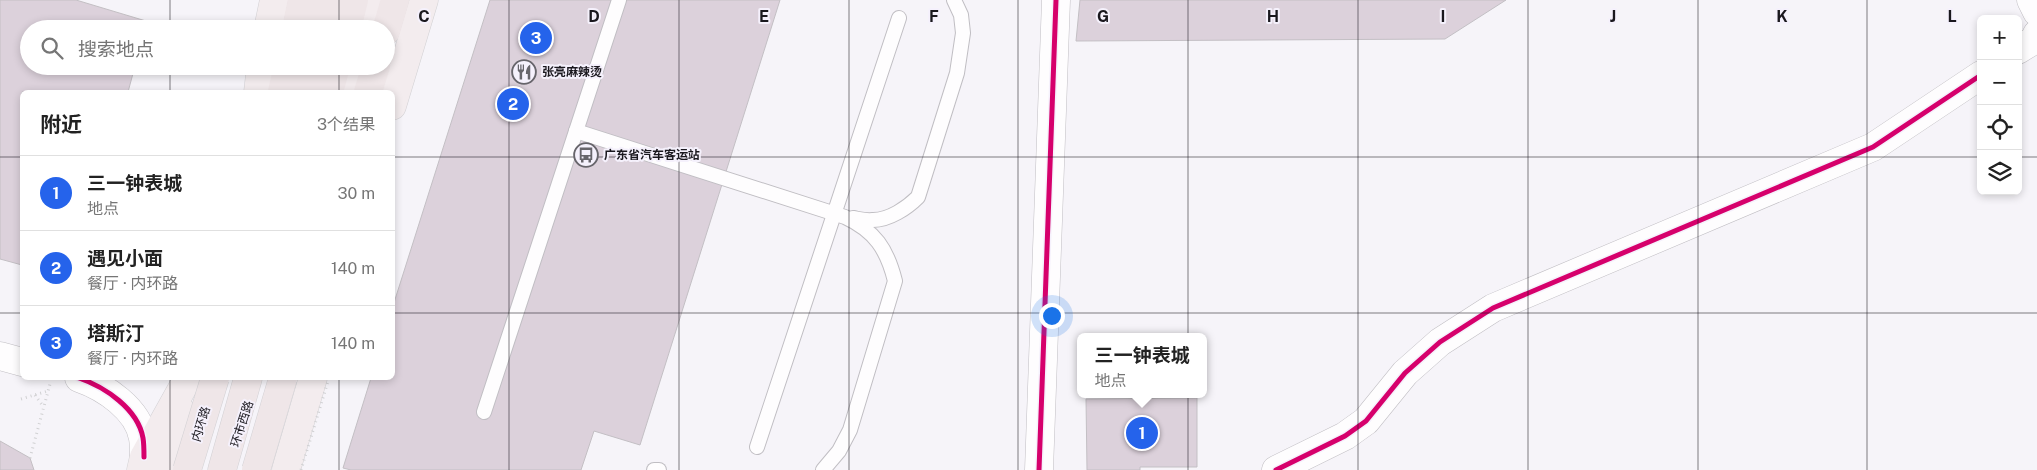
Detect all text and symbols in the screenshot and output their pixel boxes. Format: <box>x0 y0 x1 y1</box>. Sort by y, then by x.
text: C <box>418 7 430 26</box>
text: D <box>588 7 600 26</box>
text: E <box>759 7 769 26</box>
text: F <box>929 7 939 26</box>
text: G <box>1097 7 1109 26</box>
text: H <box>1267 7 1279 26</box>
text: I <box>1441 7 1445 26</box>
text: J <box>1610 7 1616 26</box>
text: K <box>1776 7 1788 26</box>
text: L <box>1947 7 1957 26</box>
map controls <box>1977 15 2022 195</box>
button: + <box>1977 15 2022 60</box>
pin: 3 <box>520 19 552 57</box>
search box <box>20 20 395 75</box>
icon: search <box>38 34 66 62</box>
text: 搜索地点 <box>78 38 154 60</box>
restaurant icon: 张亮麻辣烫 <box>511 59 537 85</box>
button: − <box>1977 60 2022 105</box>
place label: 张亮麻辣烫 <box>542 65 602 79</box>
pin: 2 <box>497 85 529 123</box>
button: locate <box>1977 105 2022 150</box>
text: 附近 <box>40 112 82 137</box>
text: 3个结果 <box>317 115 375 134</box>
bus stop icon: 广东省汽车客运站 <box>573 142 599 168</box>
place label: 广东省汽车客运站 <box>604 148 700 162</box>
button: layers <box>1977 150 2022 195</box>
text: 三一钟表城 <box>87 172 182 194</box>
text: 1 <box>53 184 59 203</box>
text: 30 m <box>338 184 375 203</box>
text: 地点 <box>87 199 119 218</box>
text: 遇见小面 <box>87 247 163 269</box>
text: 2 <box>51 259 61 278</box>
text: 140 m <box>331 259 375 278</box>
text: 餐厅 · 内环路 <box>87 274 178 293</box>
your location <box>1039 303 1065 329</box>
text: 塔斯汀 <box>87 322 144 344</box>
popup <box>1077 333 1207 398</box>
text: 3 <box>51 334 61 353</box>
text: 140 m <box>331 334 375 353</box>
text: 三一钟表城 <box>1094 344 1190 366</box>
text: 餐厅 · 内环路 <box>87 349 178 368</box>
text: 地点 <box>1094 371 1127 390</box>
street label: 环市西路 <box>228 399 256 449</box>
street label: 内环路 <box>189 405 213 443</box>
pin: 1 <box>1126 414 1158 452</box>

